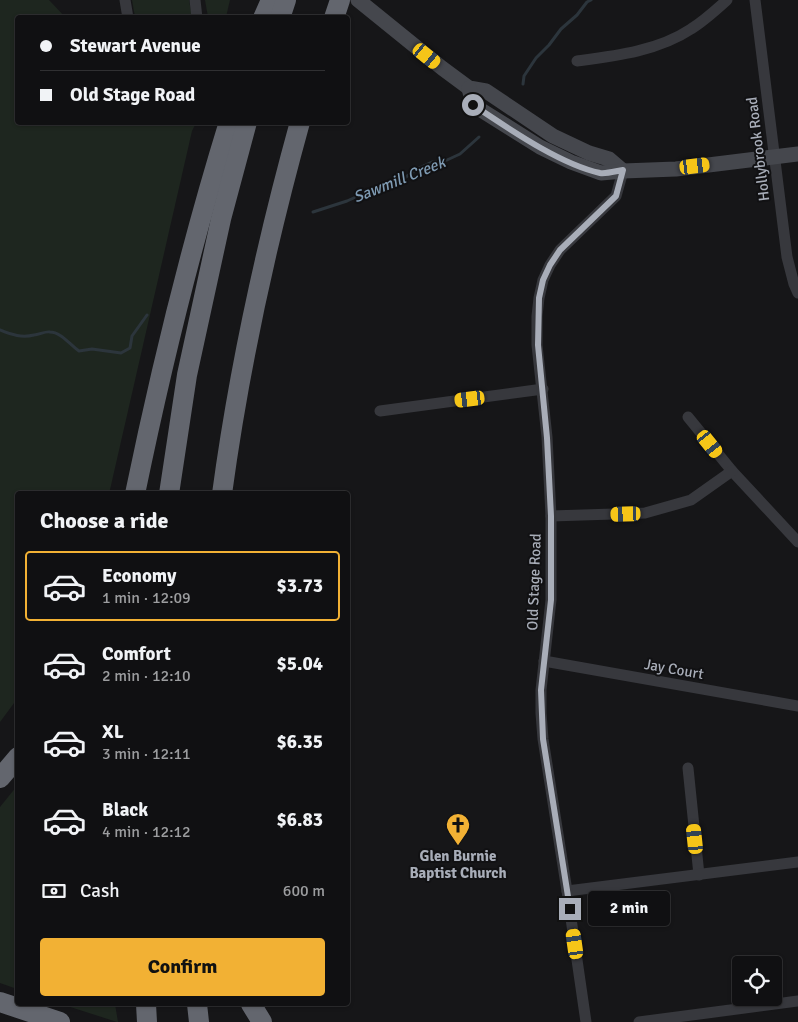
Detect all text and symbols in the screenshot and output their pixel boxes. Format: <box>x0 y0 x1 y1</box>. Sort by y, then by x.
text: Stewart Avenue <box>70 34 201 58</box>
car <box>410 41 443 71</box>
text: Old Stage Road <box>70 83 195 107</box>
route start <box>462 94 484 116</box>
street label: Hollybrook Road <box>743 96 773 202</box>
water label: Sawmill Creek <box>350 152 450 207</box>
car <box>679 157 710 175</box>
car <box>454 390 485 408</box>
car <box>694 428 725 460</box>
car <box>610 506 641 522</box>
text: Choose a ride <box>40 507 168 534</box>
street label: Old Stage Road <box>523 533 545 631</box>
icon: car <box>42 564 87 609</box>
text: Economy <box>102 564 176 588</box>
text: $3.73 <box>277 574 323 598</box>
text: 1 min · 12:09 <box>102 588 191 608</box>
icon: car <box>42 642 87 687</box>
text: Comfort <box>102 642 171 666</box>
text: $5.04 <box>277 652 323 676</box>
street label: Jay Court <box>643 655 705 683</box>
text: 2 min · 12:10 <box>102 666 191 686</box>
icon: car <box>42 720 87 765</box>
text: XL <box>102 720 124 744</box>
text: $6.35 <box>277 730 323 754</box>
text: 3 min · 12:11 <box>102 744 191 764</box>
icon: car <box>42 798 87 843</box>
text: Black <box>102 798 148 822</box>
text: $6.83 <box>277 808 323 832</box>
church icon: Glen Burnie Baptist Church <box>445 812 471 846</box>
text: 4 min · 12:12 <box>102 822 191 842</box>
car <box>685 823 704 855</box>
place label: Glen Burnie Baptist Church <box>409 847 507 882</box>
icon: cash <box>40 877 68 905</box>
text: Cash <box>80 879 120 903</box>
text: 600 m <box>283 881 325 901</box>
callout: 2 min <box>588 892 670 926</box>
route end <box>559 898 581 920</box>
text: 2 min <box>610 898 648 918</box>
car <box>565 928 584 960</box>
button: Confirm <box>40 938 325 996</box>
map controls <box>732 956 782 1006</box>
button: locate <box>732 956 782 1006</box>

